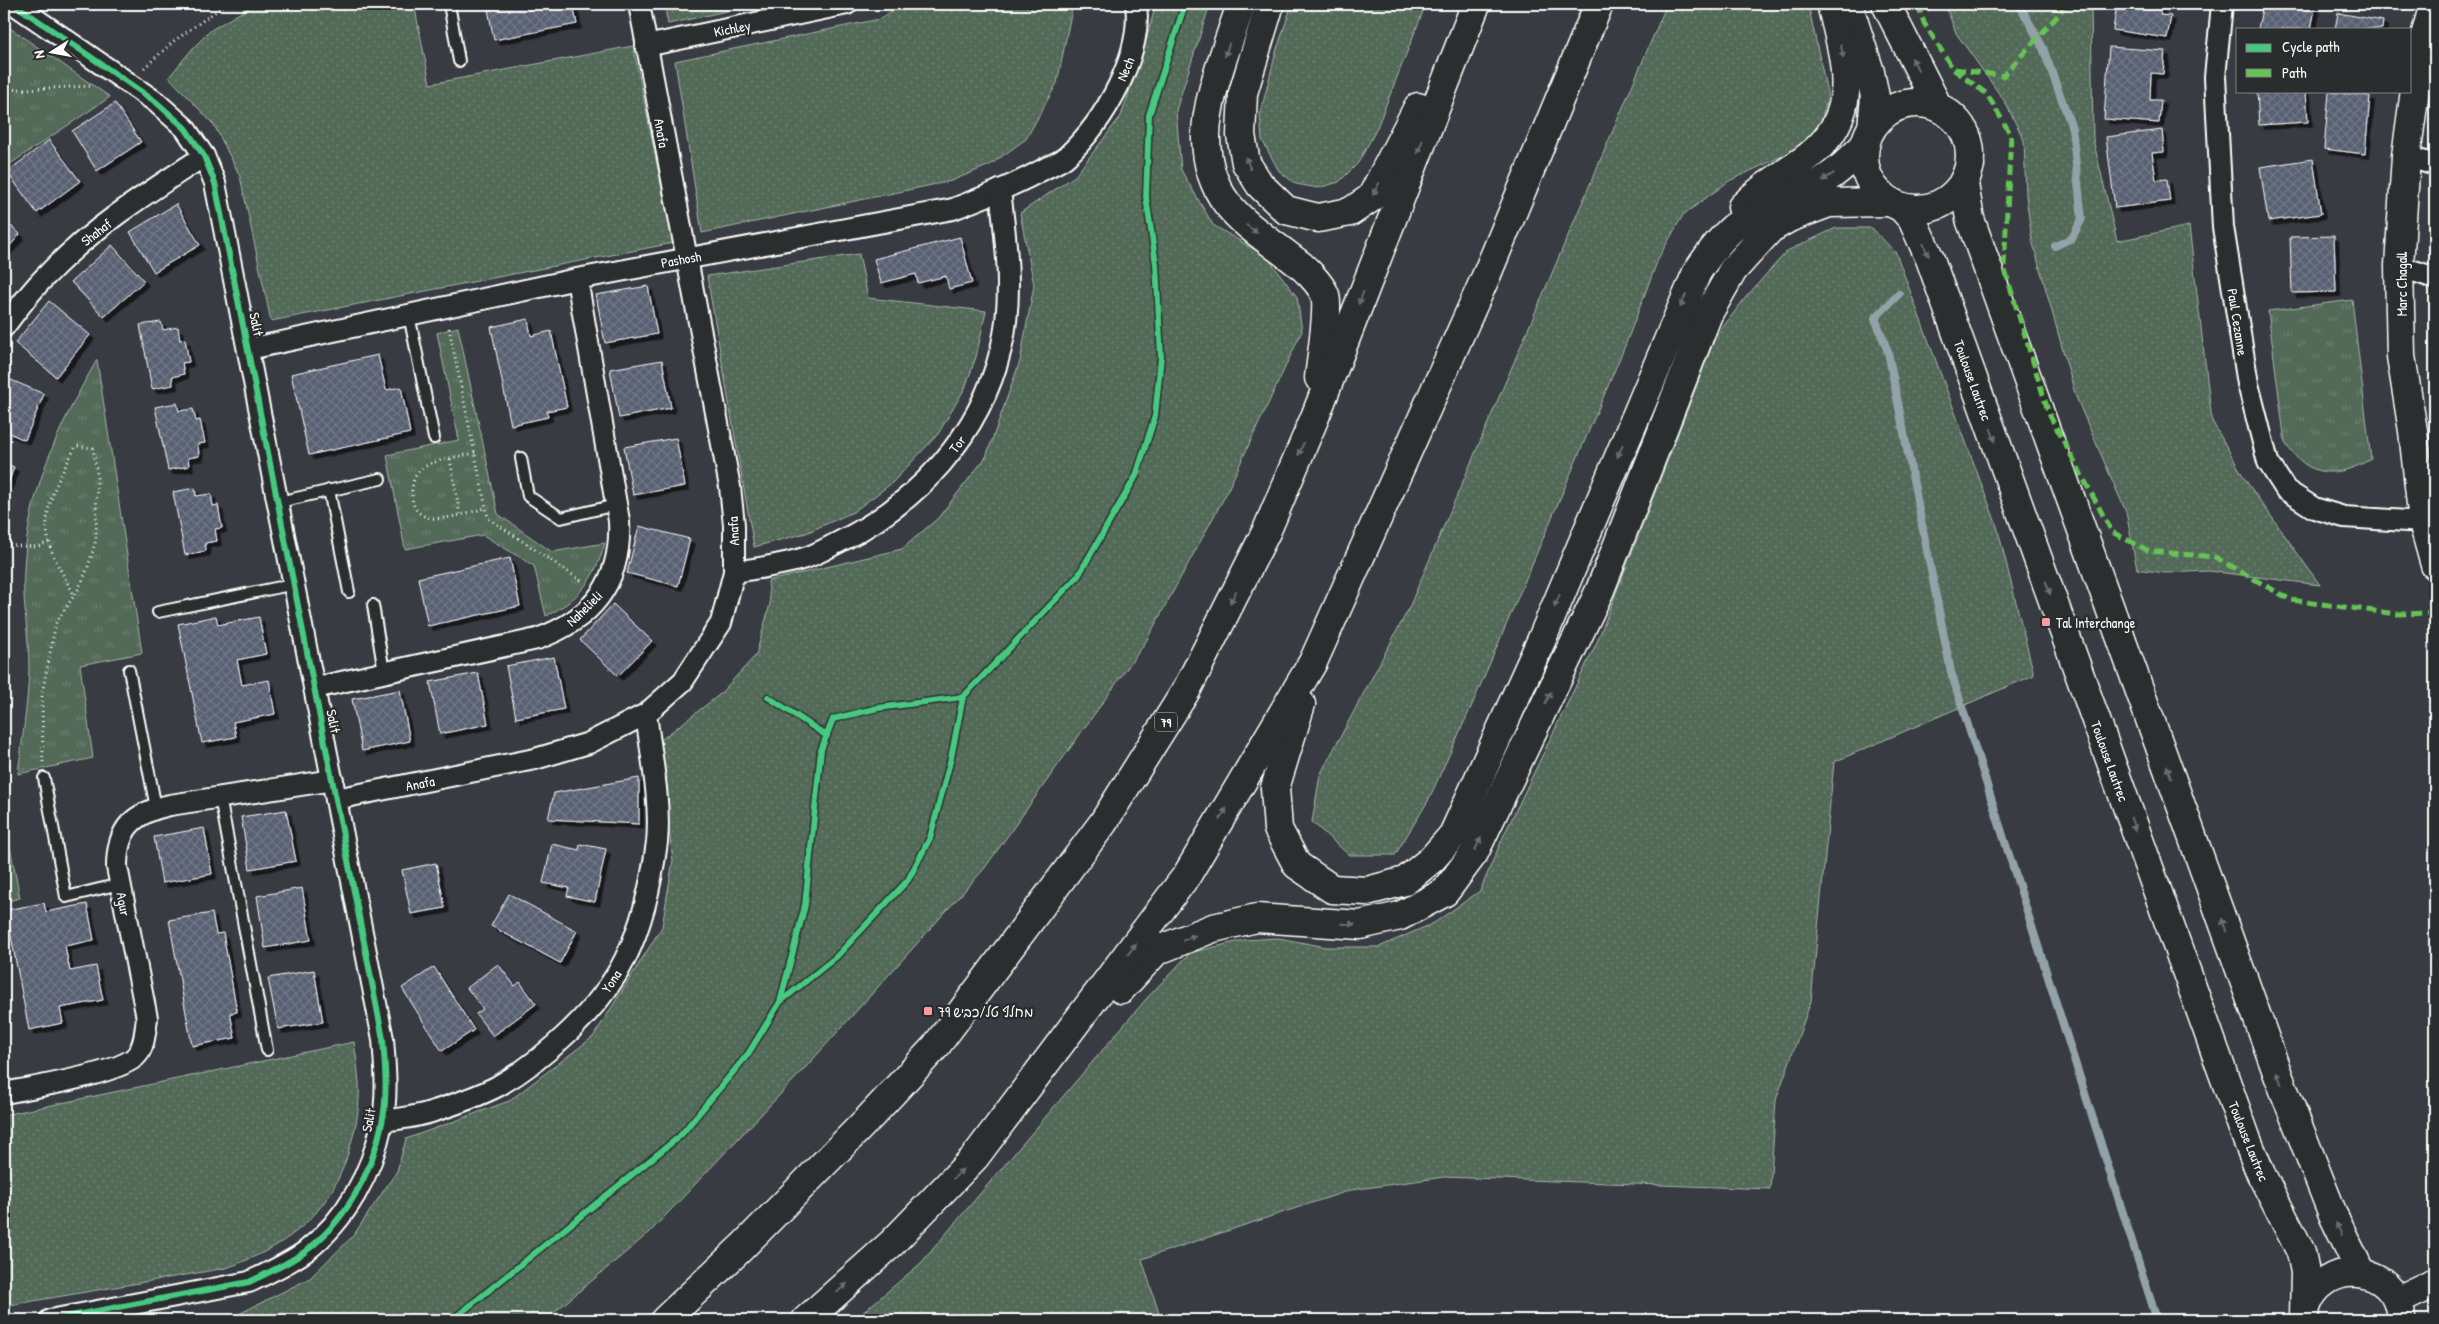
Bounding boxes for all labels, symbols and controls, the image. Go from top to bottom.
street label: Kichley [712,15,752,42]
north arrow [28,28,78,78]
legend [2236,28,2412,92]
text: Cycle path [2282,36,2340,57]
one-way arrow [1222,43,1230,58]
one-way arrow [1838,44,1846,59]
text: N [29,49,49,60]
street label: Nech [1111,54,1139,84]
one-way arrow [1911,56,1919,71]
text: Path [2282,62,2307,83]
street label: Anafa [650,117,674,150]
one-way arrow [1416,140,1424,155]
one-way arrow [1243,156,1251,170]
one-way arrow [1822,172,1835,182]
one-way arrow [1371,182,1380,195]
street label: Shahaf [77,214,115,250]
one-way arrow [1245,224,1258,235]
one-way arrow [1922,243,1930,257]
street label: Pashosh [659,246,703,272]
street label: Marc Chagall [2392,251,2412,316]
street label: Paul Cezanne [2223,287,2253,357]
one-way arrow [1357,291,1364,306]
one-way arrow [1679,294,1687,308]
street label: Salit [245,311,269,338]
street label: Toulouse Lautrec [1950,337,1997,423]
one-way arrow [1990,428,1997,443]
street label: Tor [944,431,970,457]
one-way arrow [1297,442,1305,457]
one-way arrow [1616,444,1624,458]
street label: Anafa [723,515,743,546]
one-way arrow [2045,581,2052,596]
street label: Nahelieli [562,586,606,630]
one-way arrow [1229,590,1237,604]
one-way arrow [1553,593,1561,608]
place label: Tal Interchange [2056,613,2136,633]
marker: Tal Interchange [2040,616,2052,628]
one-way arrow [1544,690,1553,705]
street label: Salit [322,708,346,735]
road number: 79 [1155,712,1177,732]
street label: Toulouse Lautrec [2087,718,2134,804]
one-way arrow [2165,765,2172,780]
street label: Anafa [404,771,437,795]
one-way arrow [1219,808,1228,821]
one-way arrow [2130,816,2137,831]
one-way arrow [1474,837,1482,851]
street label: Agur [111,890,136,918]
one-way arrow [2220,918,2227,933]
one-way arrow [1340,920,1356,928]
one-way arrow [1182,933,1196,941]
one-way arrow [1127,942,1137,956]
street label: Yona [597,965,626,996]
place label: מחלף טל/כביש 79 [938,1002,1033,1021]
marker: מחלף טל/כביש 79 [922,1005,934,1017]
one-way arrow [2275,1070,2283,1085]
street label: Toulouse Lautrec [2224,1098,2274,1184]
street label: Salit [357,1107,379,1133]
one-way arrow [952,1169,964,1181]
one-way arrow [2335,1222,2343,1236]
one-way arrow [835,1282,847,1294]

